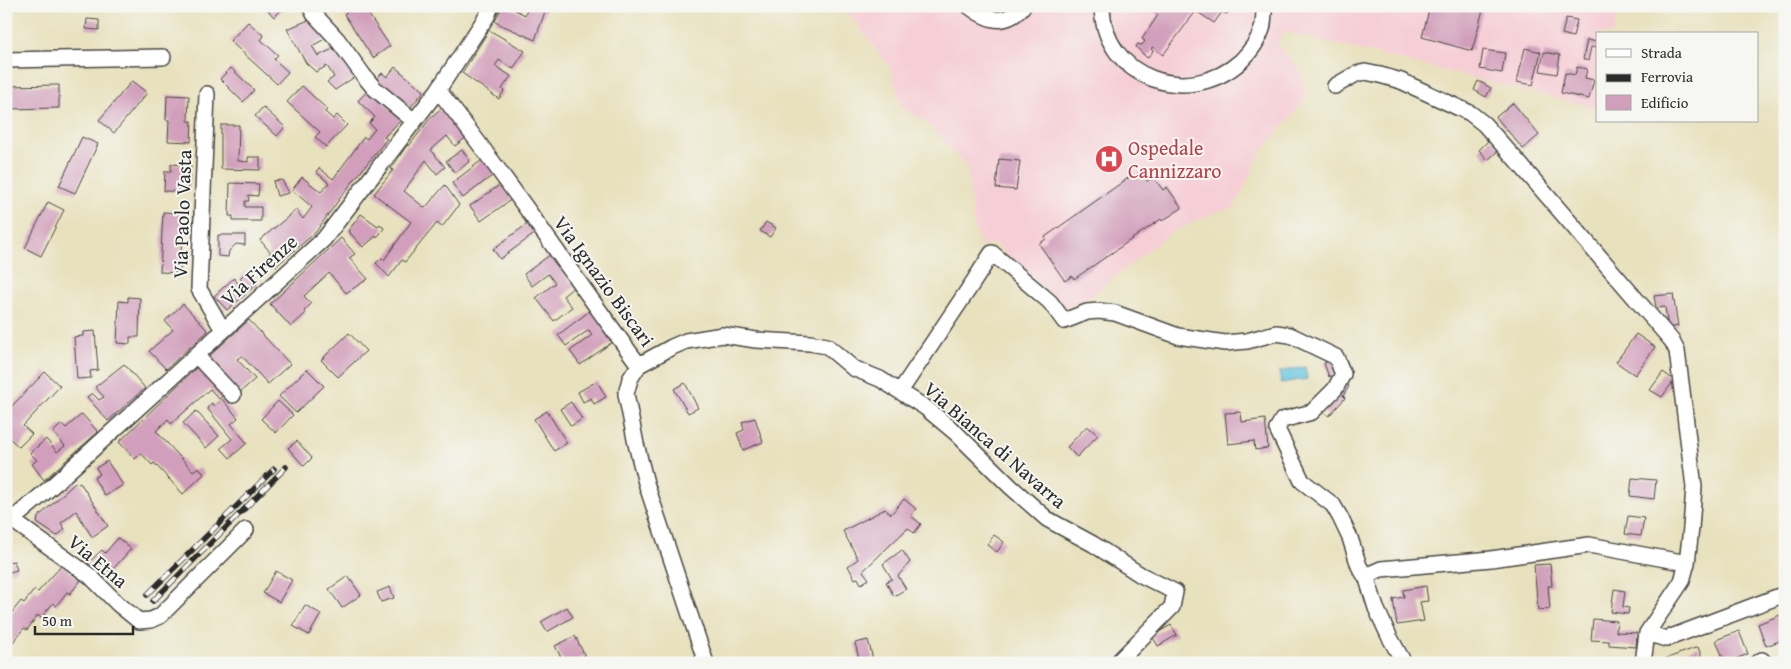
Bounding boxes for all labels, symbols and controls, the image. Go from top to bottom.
legend [1596,32,1758,122]
text: Strada [1641,42,1682,63]
text: Ferrovia [1641,66,1693,87]
text: Edificio [1641,92,1689,113]
place label: Ospedale Cannizzaro [1128,133,1222,185]
hospital icon: Ospedale Cannizzaro [1094,144,1124,174]
street label: Via Paolo Vasta [165,148,198,279]
street label: Via Ignazio Biscari [547,209,662,352]
street label: Via Firenze [214,227,304,312]
street label: Via Bianca di Navarra [918,374,1073,515]
street label: Via Etna [62,527,135,595]
scale bar [35,604,132,636]
text: 50 m [42,610,73,631]

